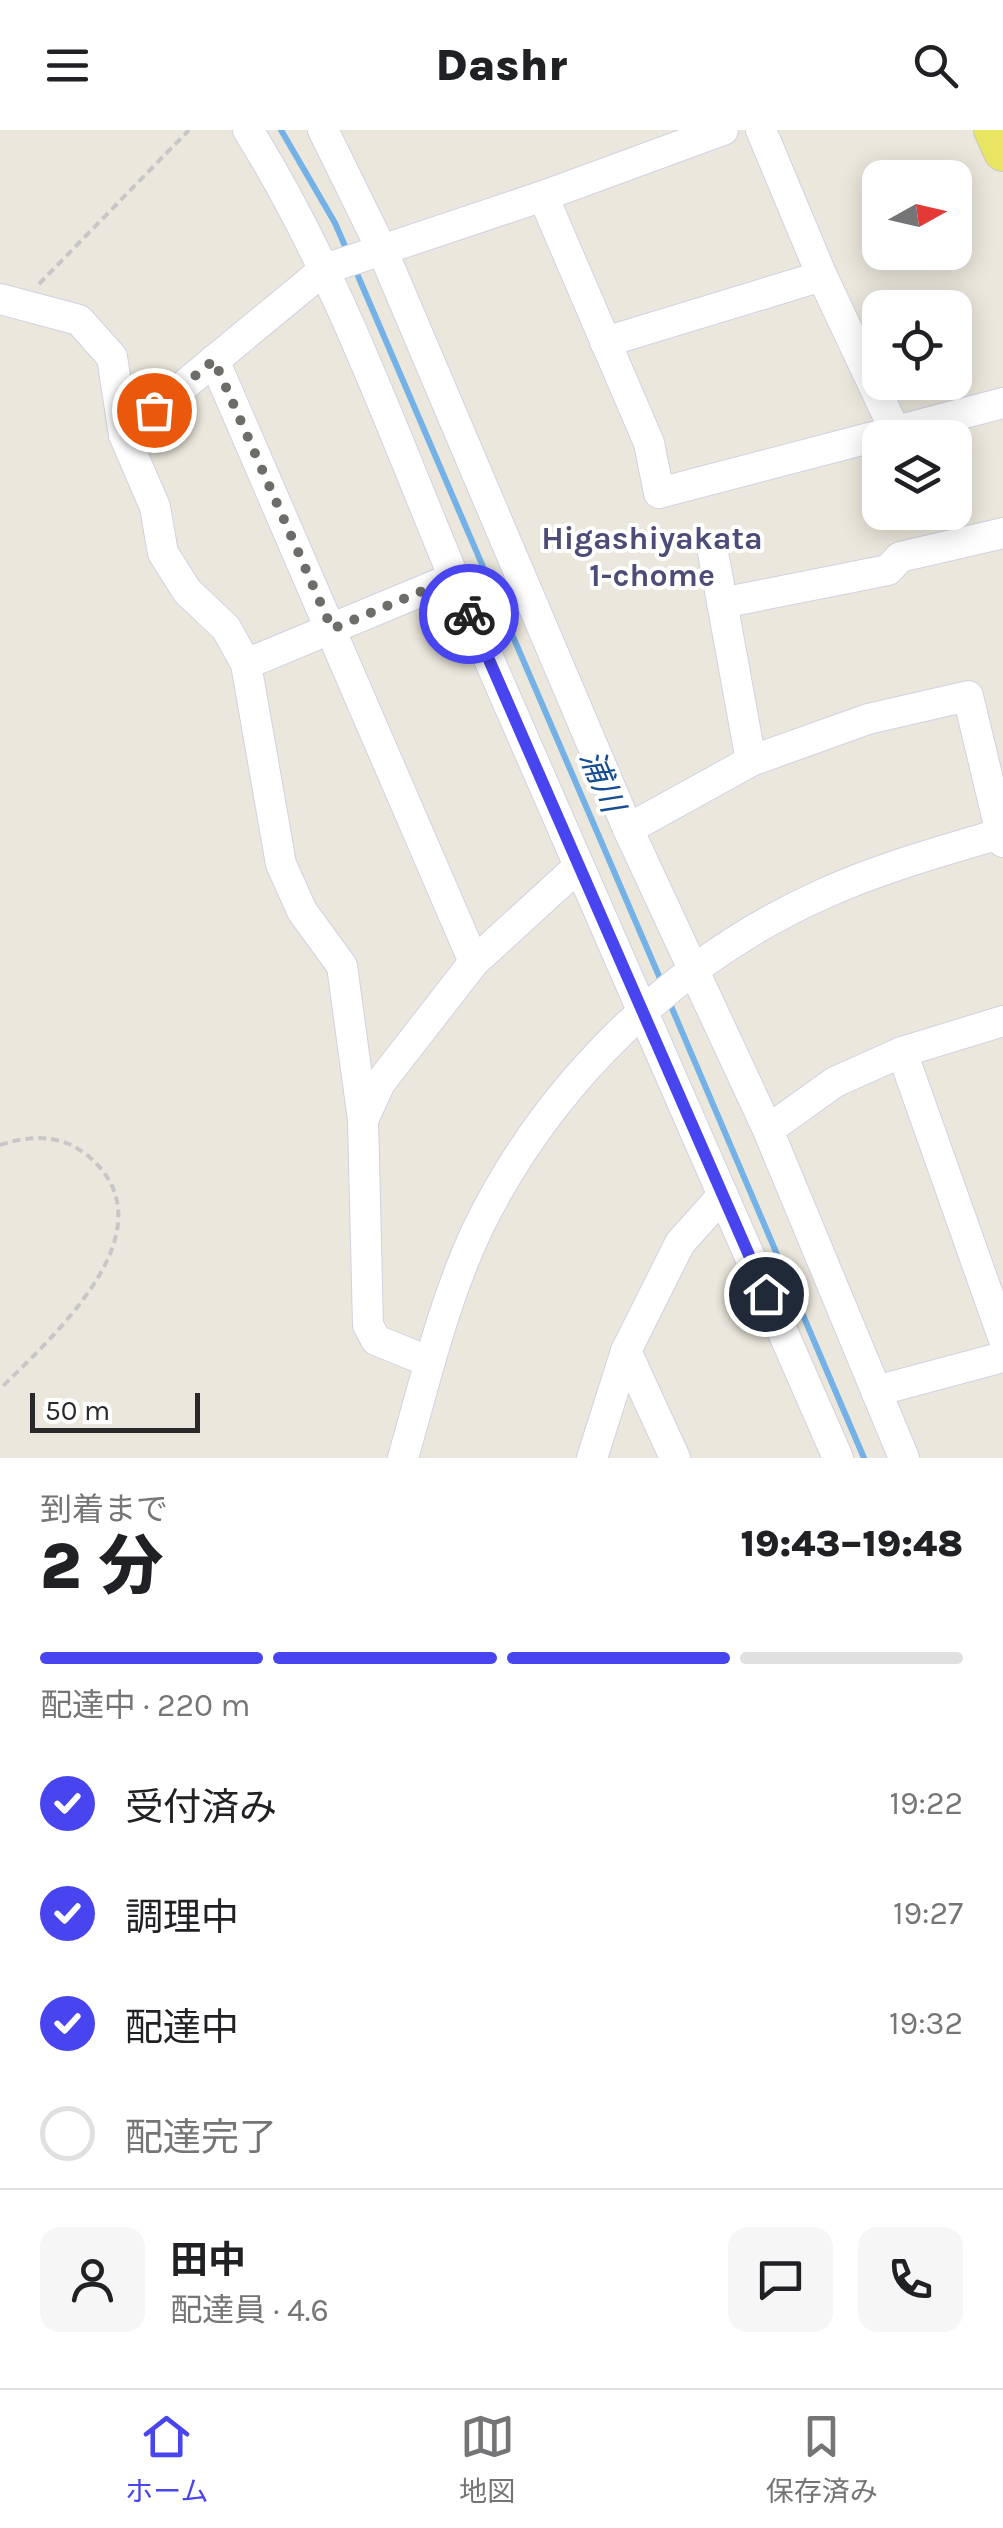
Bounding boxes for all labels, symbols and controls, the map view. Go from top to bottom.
icon: menu [40,38,95,93]
icon: search [908,38,963,93]
text: Dashr [435,39,568,91]
north arrow [862,160,972,270]
map controls [862,160,972,530]
button: locate [862,290,972,400]
pin [112,368,197,453]
icon: bag [127,383,182,438]
button: layers [862,420,972,530]
district label: Higashiyakata 1-chome [541,520,763,594]
courier [419,564,519,664]
icon: bike [442,587,497,642]
water label: 浦川 [572,744,633,820]
pin [724,1252,809,1337]
icon: home [739,1267,794,1322]
scale bar [30,1388,200,1432]
text: 50 m [45,1394,110,1427]
text: 到着まで [40,1491,168,1528]
text: 19:43–19:48 [741,1521,963,1566]
text: 2 分 [40,1528,164,1604]
text: 配達中 · 220 m [40,1687,251,1724]
icon: check [40,1776,95,1831]
text: 受付済み [125,1785,277,1830]
text: 19:22 [889,1785,963,1822]
icon: check [40,1886,95,1941]
text: 調理中 [125,1895,239,1940]
text: 19:27 [893,1895,963,1932]
icon: check [40,1996,95,2051]
text: 配達中 [125,2005,239,2050]
text: 19:32 [889,2005,963,2042]
text: 配達完了 [125,2115,277,2160]
button: person [40,2227,145,2332]
button: chat [728,2227,833,2332]
button: phone [858,2227,963,2332]
text: 田中 [170,2238,246,2283]
text: 配達員 · 4.6 [170,2292,329,2329]
tab: ホーム [125,2409,208,2509]
tab: 地図 [459,2409,515,2509]
tab: 保存済み [766,2409,878,2509]

